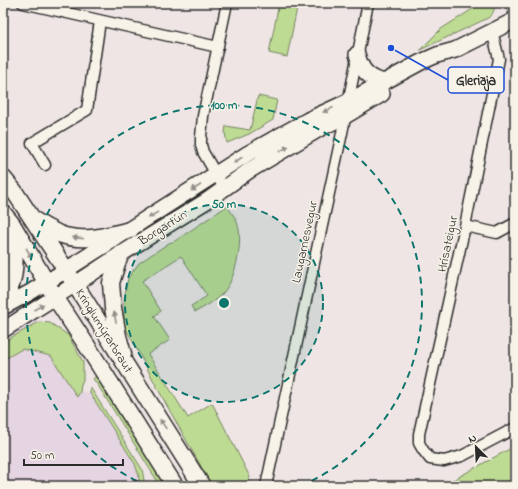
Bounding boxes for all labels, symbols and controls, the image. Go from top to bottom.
callout: Gleriðja [448,67,504,93]
text: Gleriðja [456,71,496,92]
text: 100 m [211,97,238,115]
one-way arrow [321,108,333,114]
one-way arrow [278,146,290,153]
one-way arrow [232,157,244,164]
one-way arrow [191,184,201,192]
text: 50 m [212,196,237,214]
street label: Laugarnesvegur [287,198,324,285]
street label: Borgartún [134,205,192,252]
one-way arrow [147,212,159,219]
street label: Hrísateigur [433,213,464,274]
one-way arrow [72,235,84,241]
one-way arrow [26,247,32,259]
street label: Kringlumýrarbraut [70,285,138,378]
centre of rings [217,296,231,310]
one-way arrow [33,303,45,310]
one-way arrow [112,311,118,324]
one-way arrow [159,419,167,429]
north arrow [456,427,496,467]
text: N [466,430,479,448]
scale bar [24,441,123,467]
text: 50 m [30,447,54,465]

